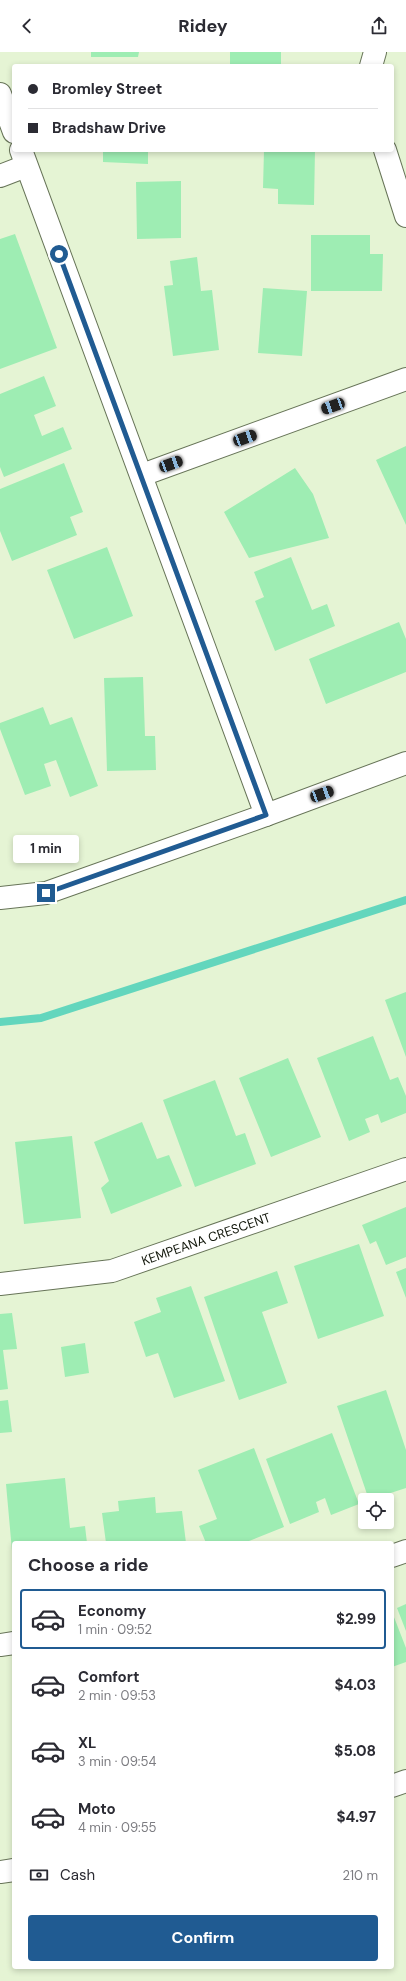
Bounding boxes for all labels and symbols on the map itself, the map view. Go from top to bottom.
route start [50,245,68,263]
car [320,396,346,416]
car [232,428,258,448]
car [158,454,184,474]
car [309,784,335,804]
callout: 1 min [13,835,79,863]
route end [37,884,55,902]
street label: KEMPEANA CRESCENT [139,1209,273,1269]

